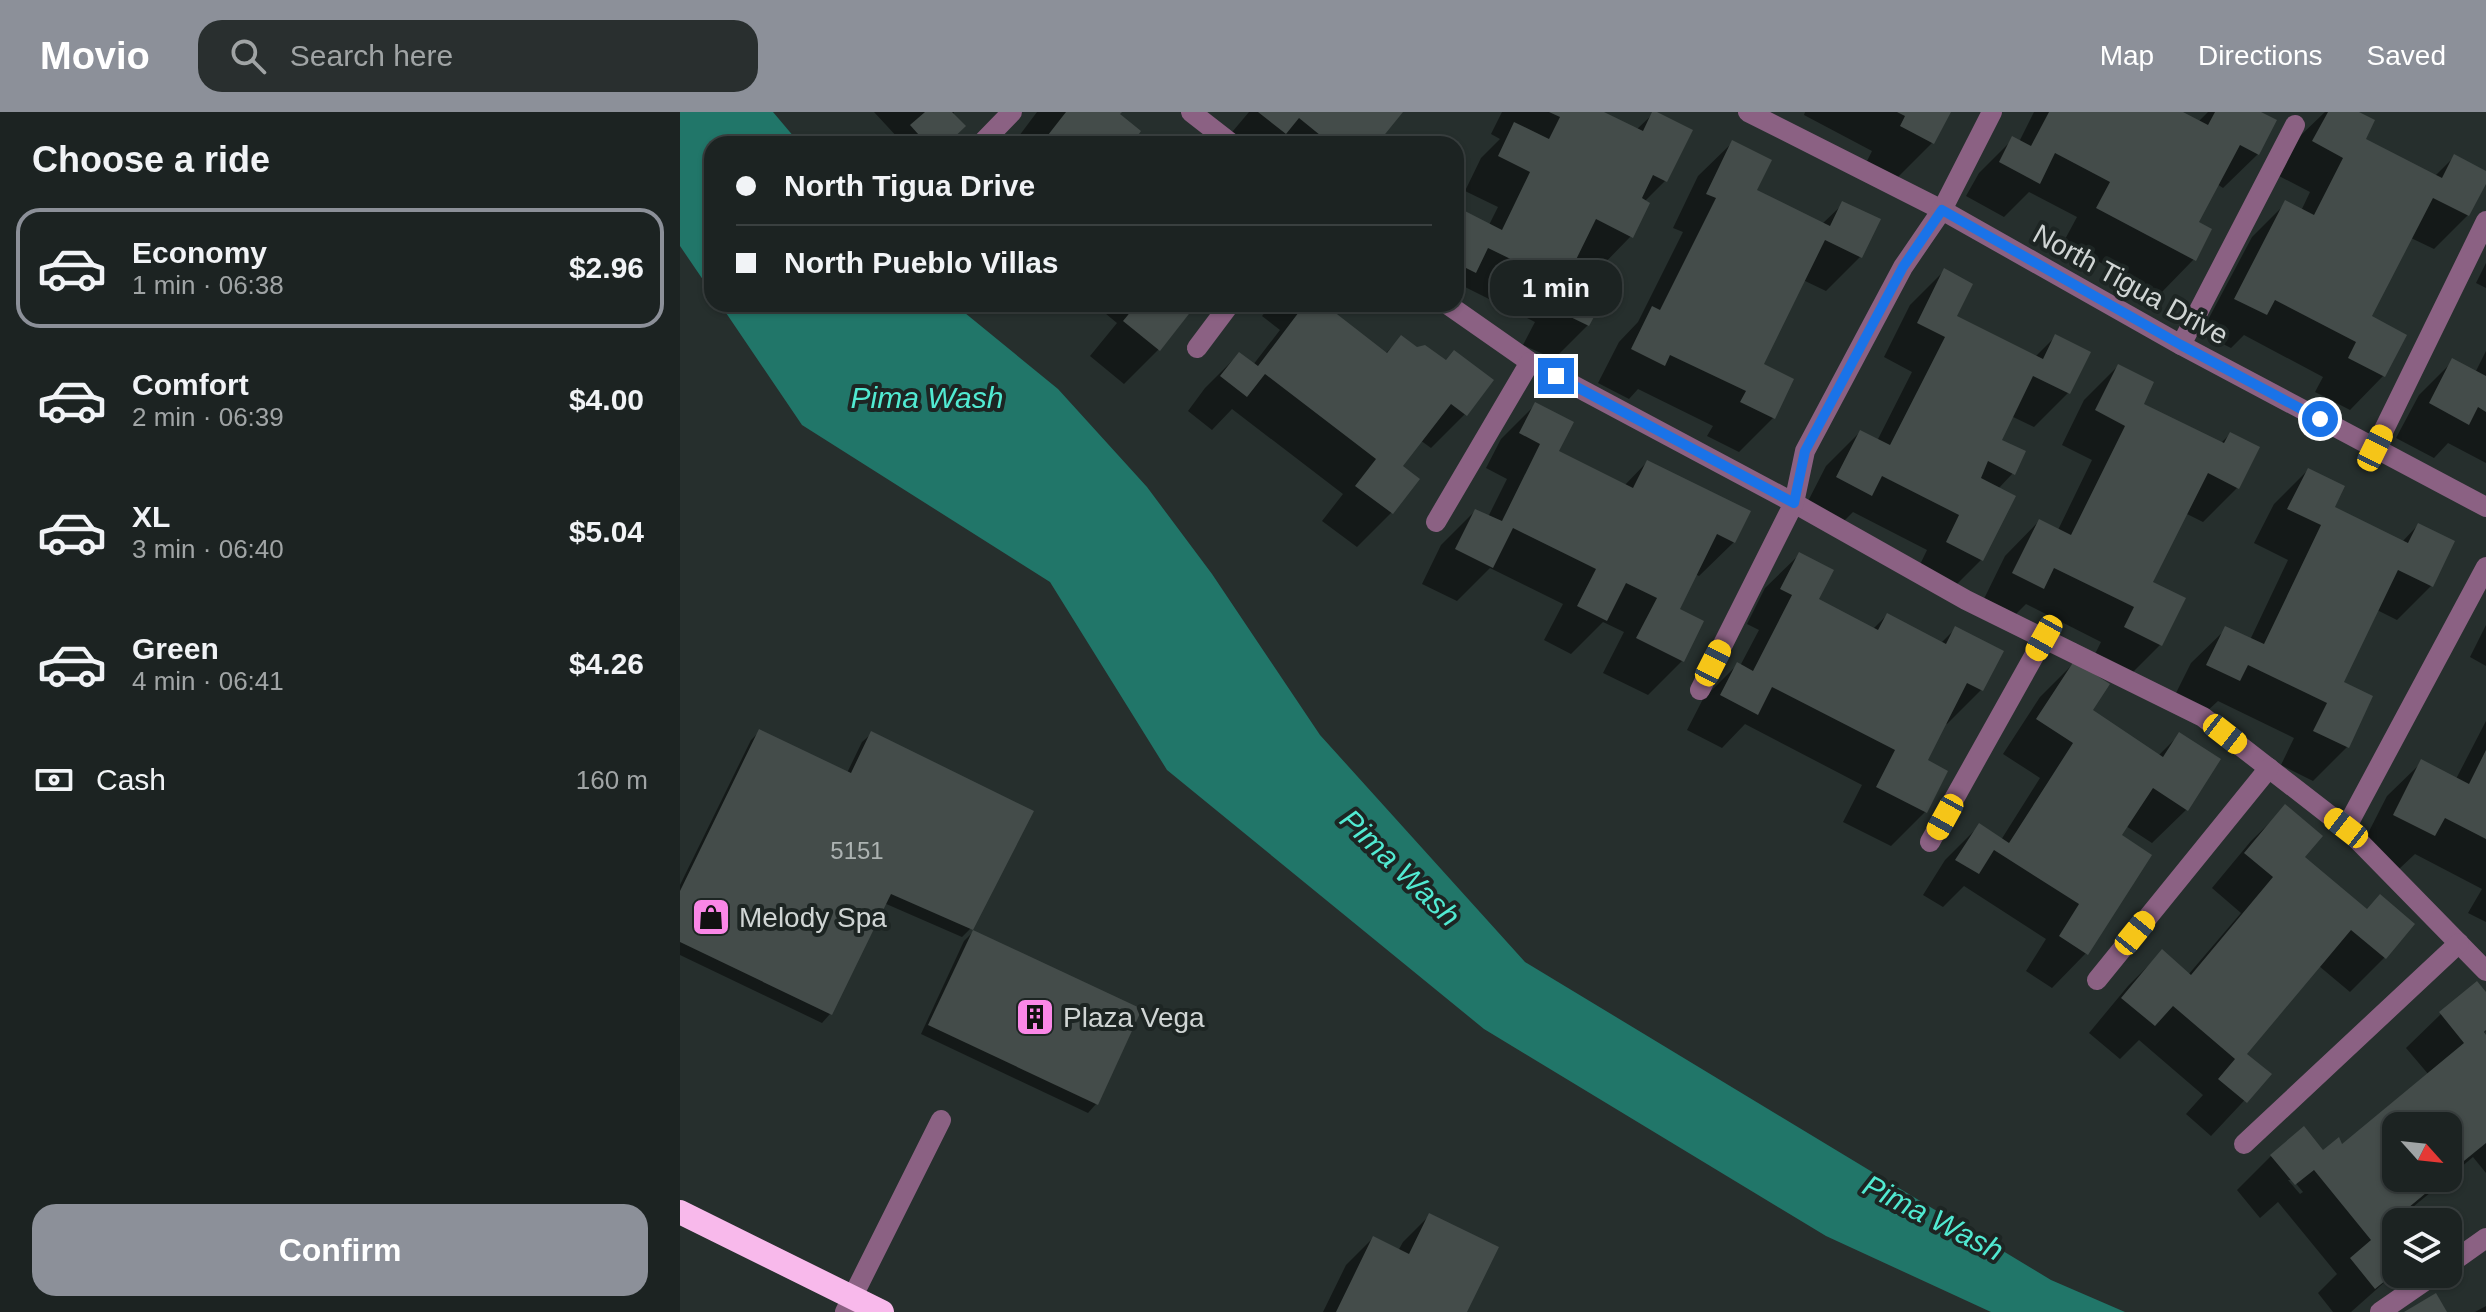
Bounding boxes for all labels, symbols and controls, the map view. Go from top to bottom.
search box [198,20,758,92]
icon: search [226,34,270,78]
text: Movio [40,35,150,77]
text: Search here [290,39,453,72]
text: Map [2100,40,2154,71]
text: Directions [2198,40,2323,71]
text: Saved [2367,40,2446,71]
text: Choose a ride [32,139,270,180]
text: North Tigua Drive [784,169,1035,202]
street label: North Tigua Drive [2028,218,2234,351]
icon: car [36,232,108,304]
text: Economy [132,236,267,269]
text: North Pueblo Villas [784,246,1059,279]
text: $2.96 [569,251,644,284]
callout: 1 min [1490,260,1622,316]
text: 1 min · 06:38 [132,270,284,300]
text: 1 min [1522,273,1590,303]
route end [1538,358,1574,394]
icon: car [36,364,108,436]
text: Comfort [132,368,249,401]
water label: Pima Wash [851,381,1003,414]
text: $4.00 [569,383,644,416]
route start [2302,401,2338,437]
text: 2 min · 06:39 [132,402,284,432]
car [2354,421,2396,475]
icon: car [36,496,108,568]
text: XL [132,500,170,533]
text: $5.04 [569,515,644,548]
text: 3 min · 06:40 [132,534,284,564]
car [2022,611,2066,665]
icon: car [36,628,108,700]
text: Green [132,632,219,665]
car [1691,636,1735,690]
text: $4.26 [569,647,644,680]
text: 4 min · 06:41 [132,666,284,696]
car [2199,710,2251,758]
icon: cash [32,758,76,802]
text: Cash [96,763,166,796]
text: 160 m [576,765,648,795]
car [1923,790,1967,844]
water label: Pima Wash [1334,803,1467,933]
car [2320,804,2372,852]
house number: 5151 [830,837,884,864]
shop icon: Melody Spa [690,896,732,938]
place label: Melody Spa [739,902,887,933]
car [2111,907,2159,959]
building icon: Plaza Vega [1014,996,1056,1038]
place label: Plaza Vega [1063,1002,1205,1033]
north arrow [2382,1112,2462,1192]
map controls [2382,1112,2462,1288]
water label: Pima Wash [1858,1168,2009,1267]
button: Confirm [32,1204,648,1296]
button: layers [2382,1208,2462,1288]

